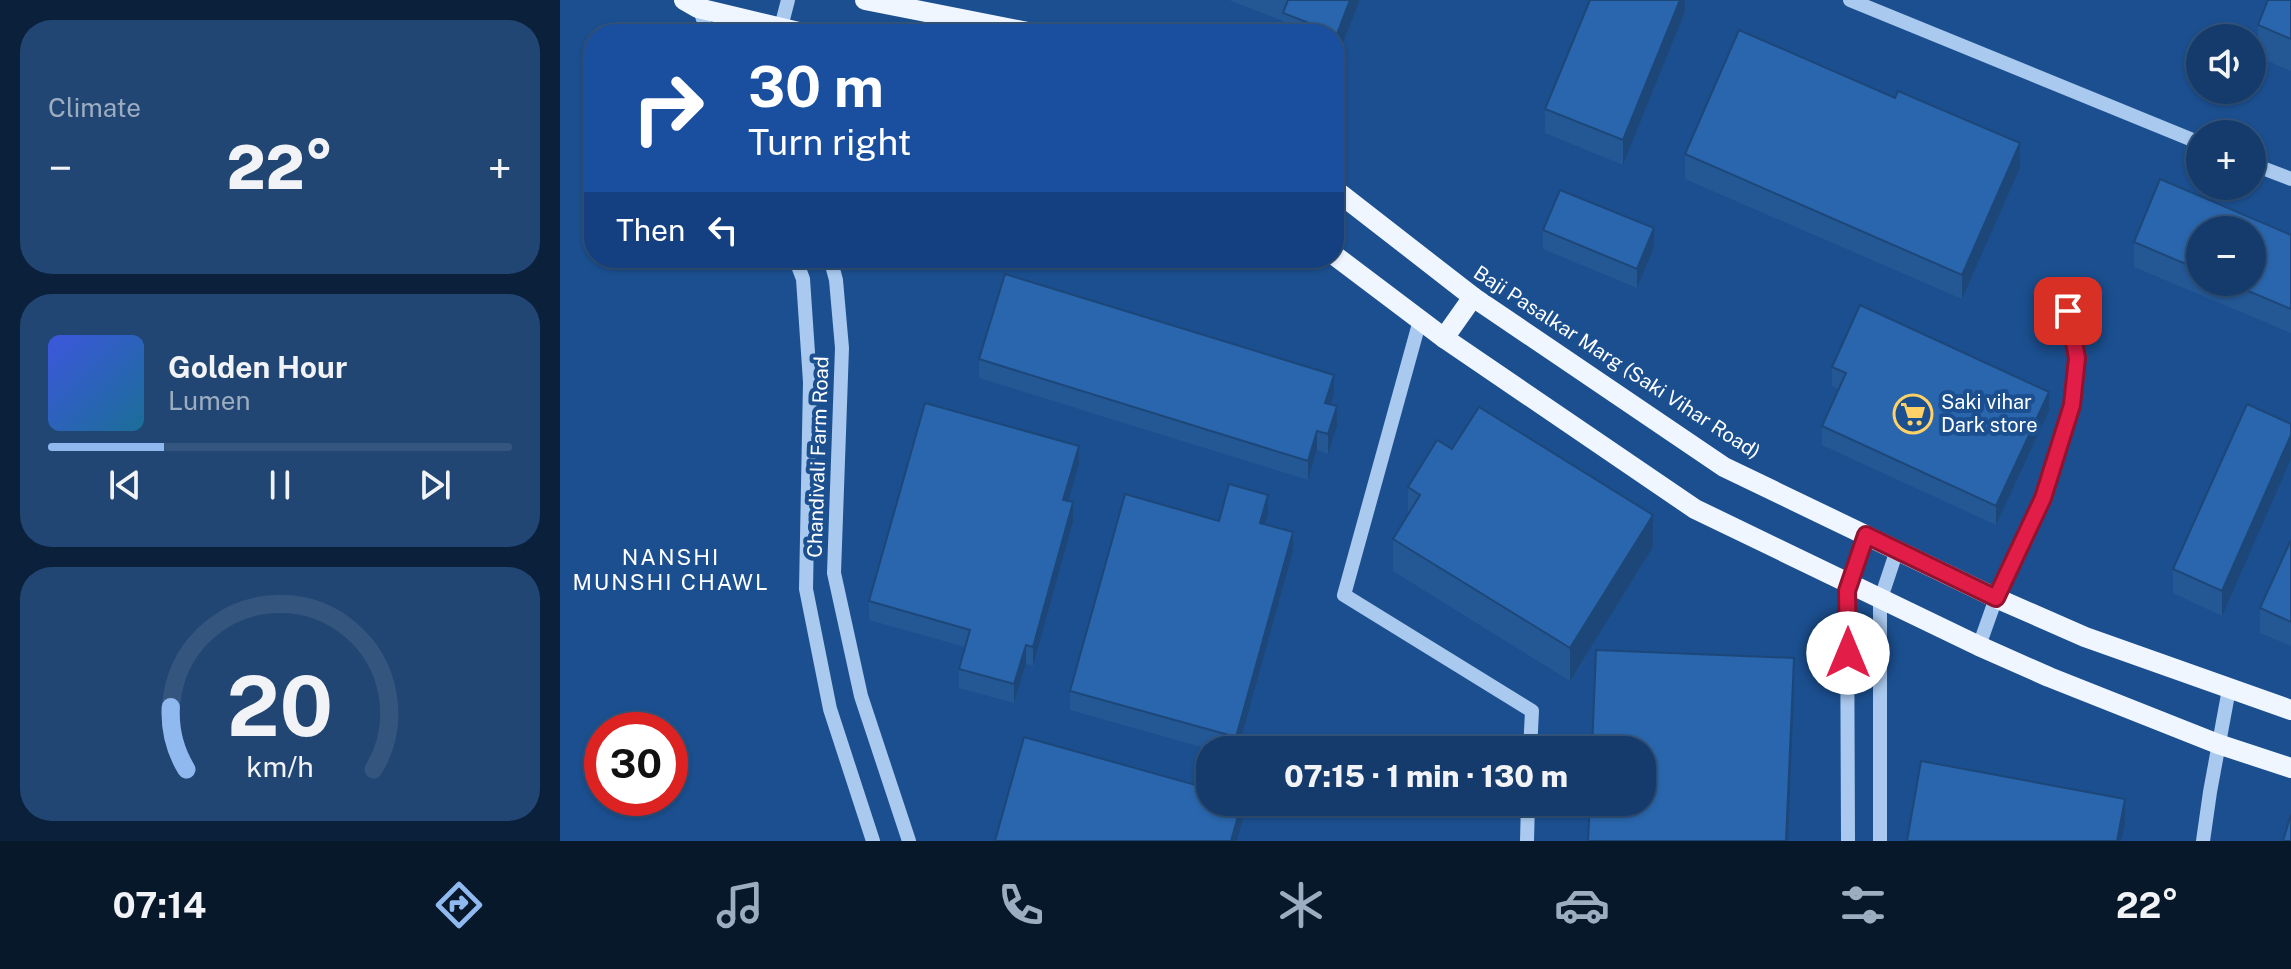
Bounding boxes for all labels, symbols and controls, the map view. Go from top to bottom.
map controls [2186,24,2266,296]
button: sound [2186,24,2266,104]
text: 30 m [748,54,884,120]
icon: right [616,56,720,160]
text: Climate [48,92,141,123]
button: + [2186,120,2266,200]
text: Turn right [748,121,911,163]
text: 22° [226,132,334,203]
text: − [48,142,72,194]
text: + [488,142,512,194]
icon: left [701,208,745,252]
text: Then [616,212,685,248]
button: − [2186,216,2266,296]
street label: Baji Pasalkar Marg (Saki Vihar Road) [1469,260,1765,464]
pin [2034,277,2102,345]
icon: arrive [2046,289,2090,333]
text: Golden Hour [168,349,347,385]
street label: Chandivali Farm Road [802,356,834,558]
text: Lumen [168,385,251,416]
place label: Saki vihar Dark store [1941,390,2038,437]
supermarket icon: Saki vihar Dark store [1892,393,1934,435]
icon: previous [103,463,147,507]
icon: pause [258,463,302,507]
icon: next [413,463,457,507]
district label: NANSHI MUNSHI CHAWL [572,544,770,595]
position arrow [1806,611,1890,695]
text: 20 [227,657,333,755]
speed limit sign: 30 [584,712,688,816]
text: km/h [246,750,314,783]
text: 07:15 · 1 min · 130 m [1284,758,1568,794]
icon: directions [431,877,487,933]
icon: music [712,877,768,933]
icon: phone [993,877,1049,933]
icon: climate [1273,877,1329,933]
icon: car [1554,877,1610,933]
icon: filters [1835,877,1891,933]
text: 07:14 [112,884,206,926]
text: 22° [2116,884,2179,926]

